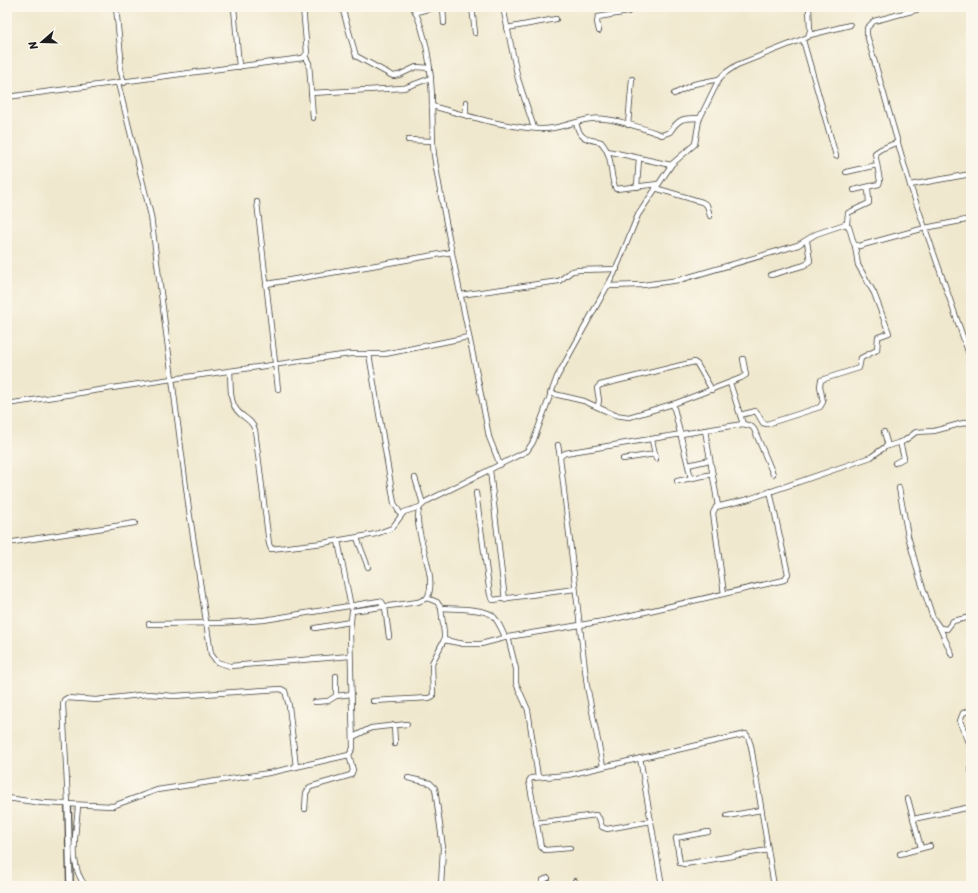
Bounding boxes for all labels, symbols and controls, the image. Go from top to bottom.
north arrow [22,22,62,62]
text: N [23,38,44,53]

